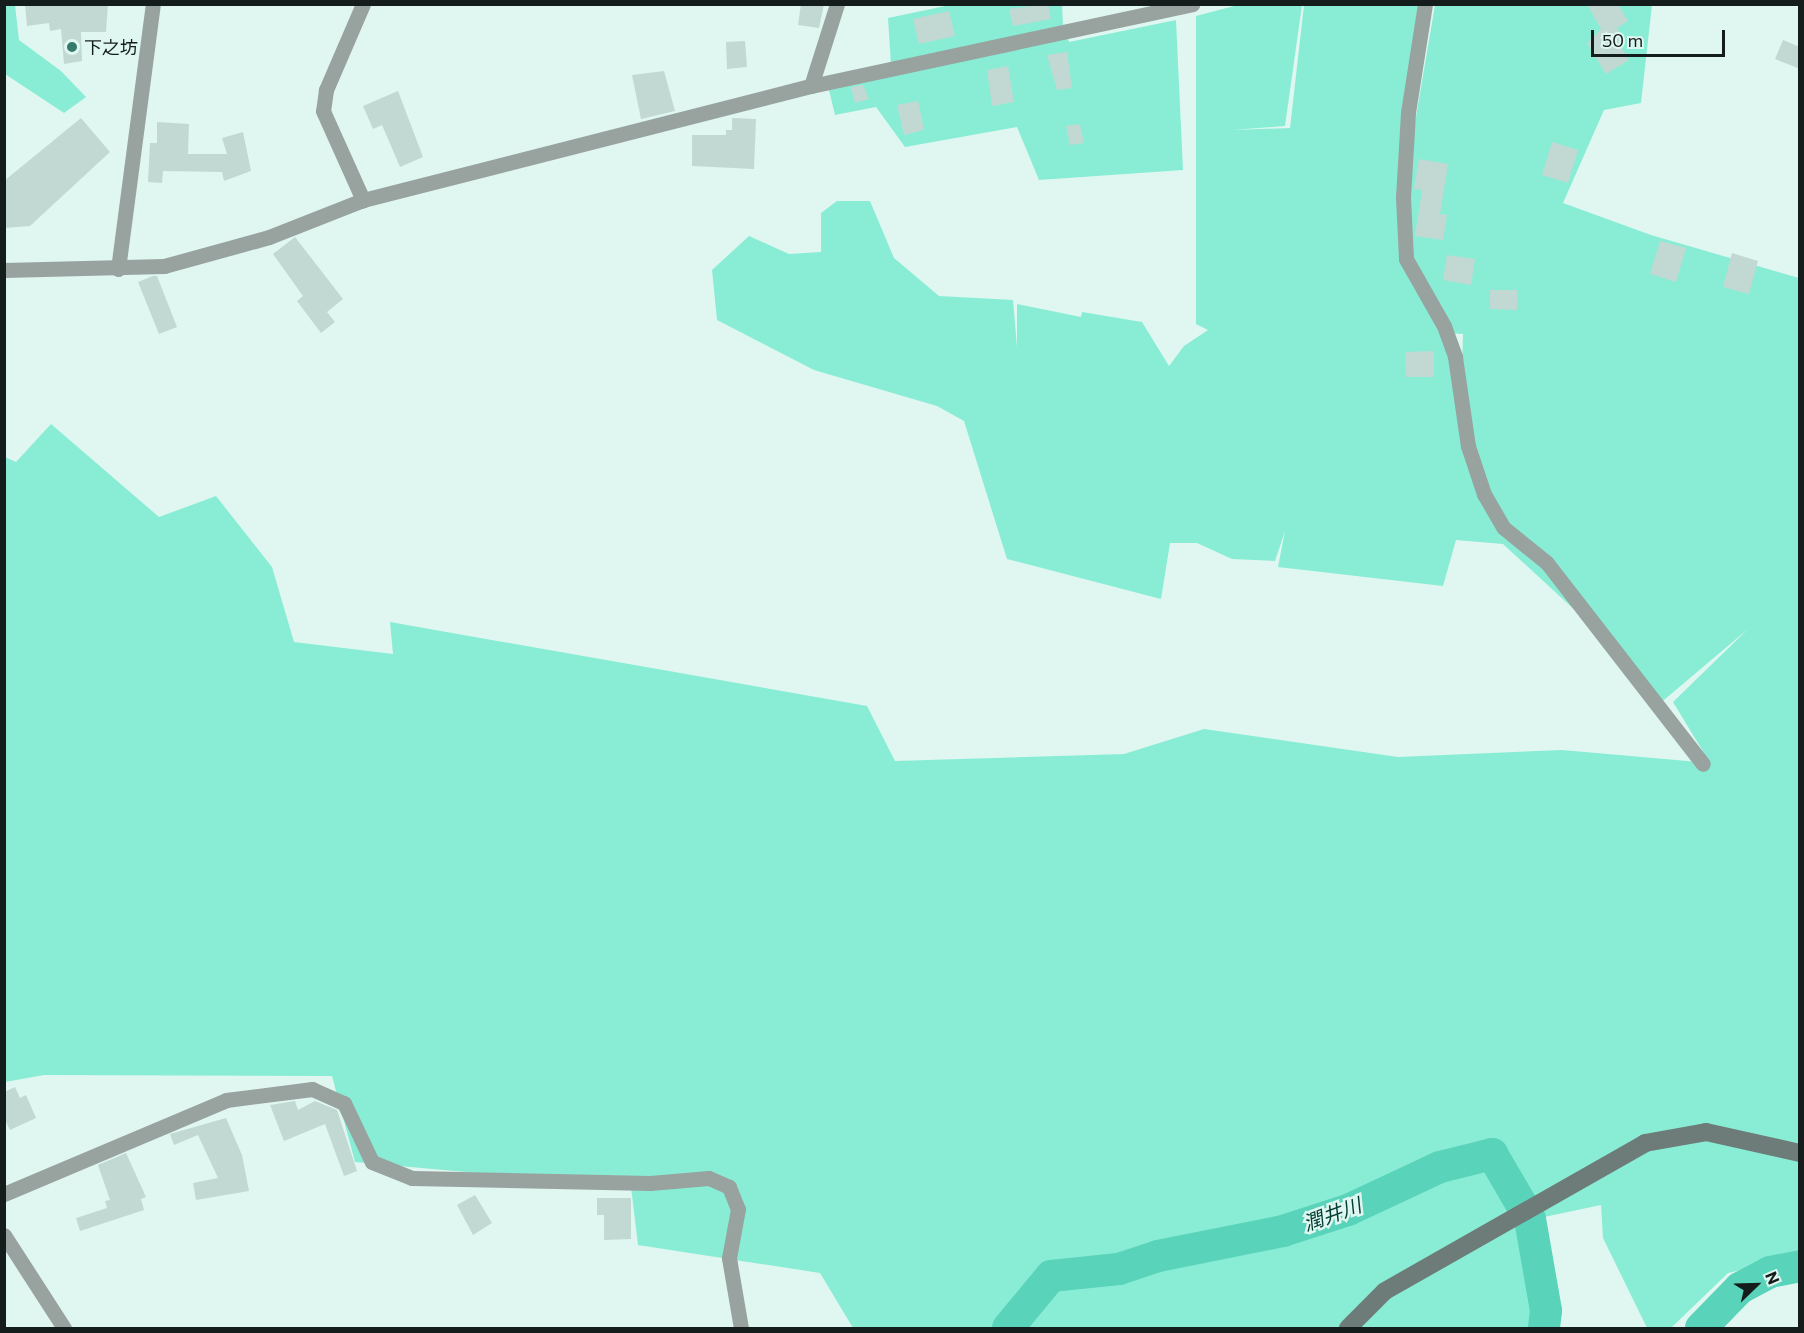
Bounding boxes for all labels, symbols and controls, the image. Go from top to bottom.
scale bar [1594,18,1728,56]
text: 50 m [1602,29,1643,51]
place label: 下之坊 [84,36,138,58]
marker: 下之坊 [65,40,79,54]
water label: 潤井川 [1300,1192,1364,1236]
north arrow [1726,1255,1786,1315]
text: N [1762,1269,1784,1287]

